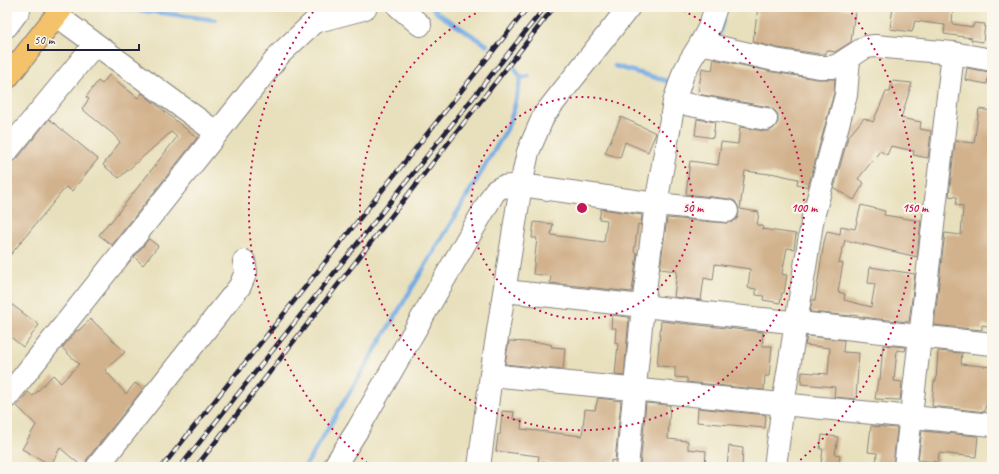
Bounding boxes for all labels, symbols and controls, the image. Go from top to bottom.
scale bar [28,26,139,52]
text: 50 m [34,32,56,48]
text: 50 m [683,200,704,216]
text: 100 m [791,200,818,216]
text: 150 m [902,200,929,216]
centre of rings [575,201,589,215]

